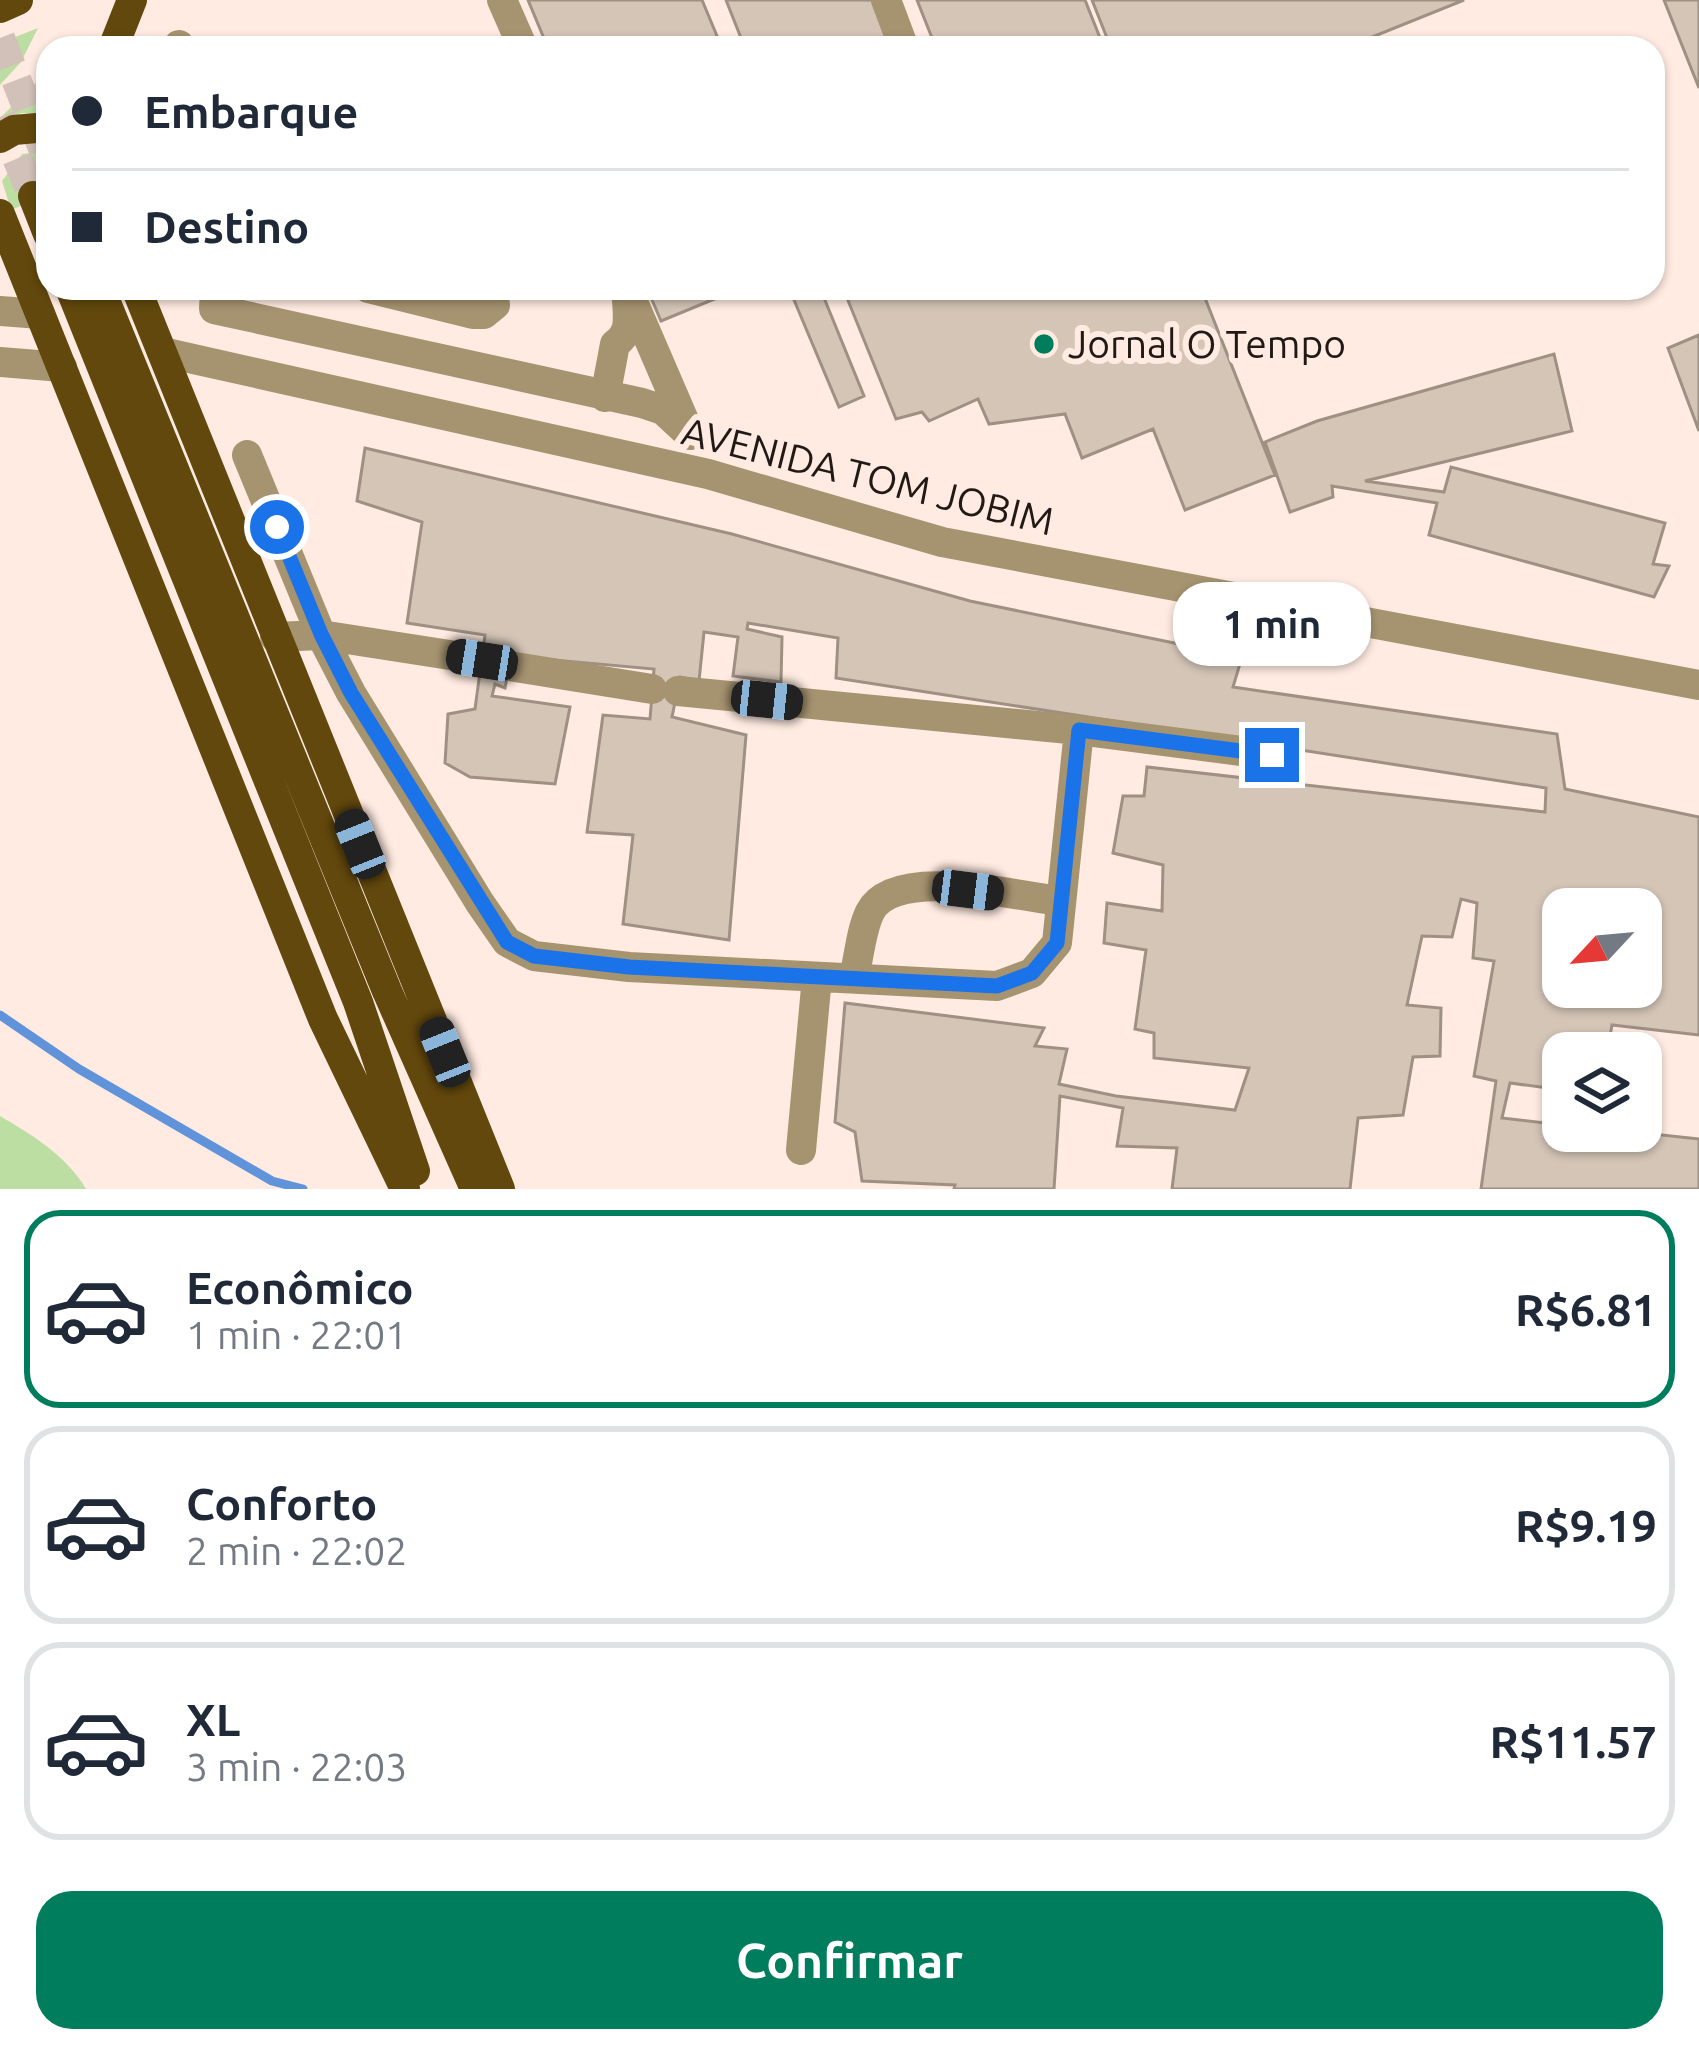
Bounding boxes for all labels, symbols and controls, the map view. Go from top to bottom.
text: Embarque [144,86,358,137]
text: Destino [144,201,309,252]
place label: Jornal O Tempo [1068,322,1346,365]
marker: Jornal O Tempo [1031,331,1057,357]
street label: AVENIDA TOM JOBIM [678,409,1058,543]
route start [250,500,304,554]
callout: 1 min [1173,581,1371,665]
text: 1 min [1223,602,1321,645]
car [444,637,520,683]
car [729,678,805,722]
route end [1245,728,1299,782]
car [330,804,390,884]
car [930,868,1006,912]
north arrow [1542,888,1662,1008]
map controls [1542,888,1662,1152]
car [415,1012,475,1092]
button: layers [1542,1032,1662,1152]
icon: car [42,1255,150,1363]
text: Econômico [186,1262,414,1313]
text: R$6.81 [1515,1284,1657,1335]
text: 1 min · 22:01 [186,1313,407,1356]
icon: car [42,1471,150,1579]
text: Conforto [186,1478,377,1529]
text: R$9.19 [1515,1500,1657,1551]
text: 2 min · 22:02 [186,1529,407,1572]
icon: car [42,1687,150,1795]
text: XL [186,1694,240,1745]
text: R$11.57 [1490,1716,1657,1767]
text: 3 min · 22:03 [186,1745,407,1788]
button: Confirmar [36,1891,1663,2029]

